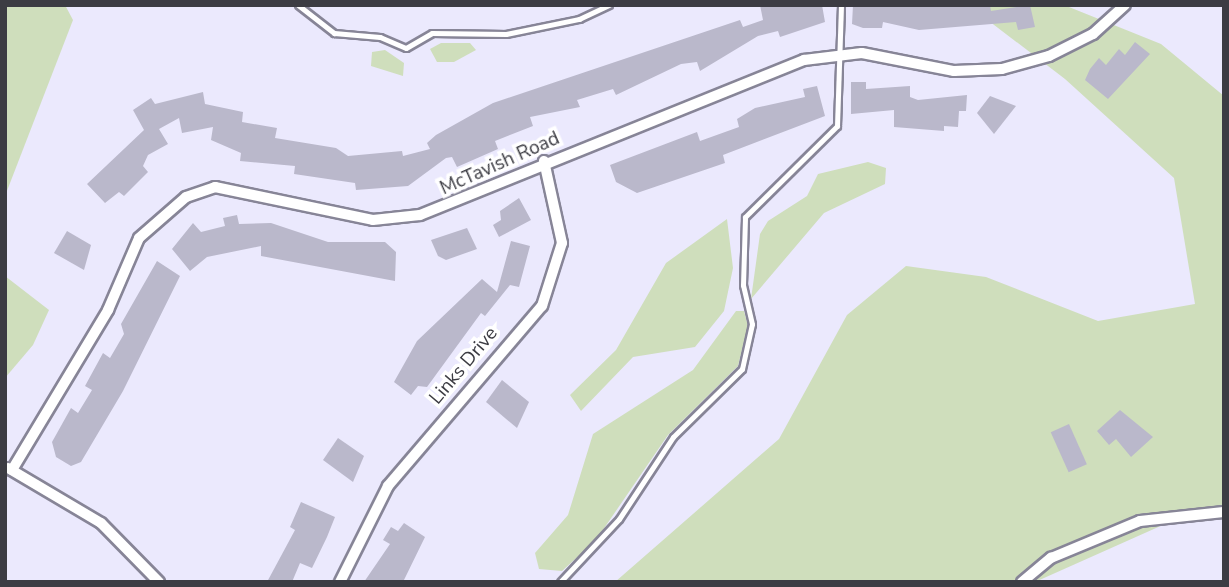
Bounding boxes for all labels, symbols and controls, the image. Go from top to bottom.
street label: McTavish Road [437,128,563,200]
street label: Links Drive [425,323,503,409]

